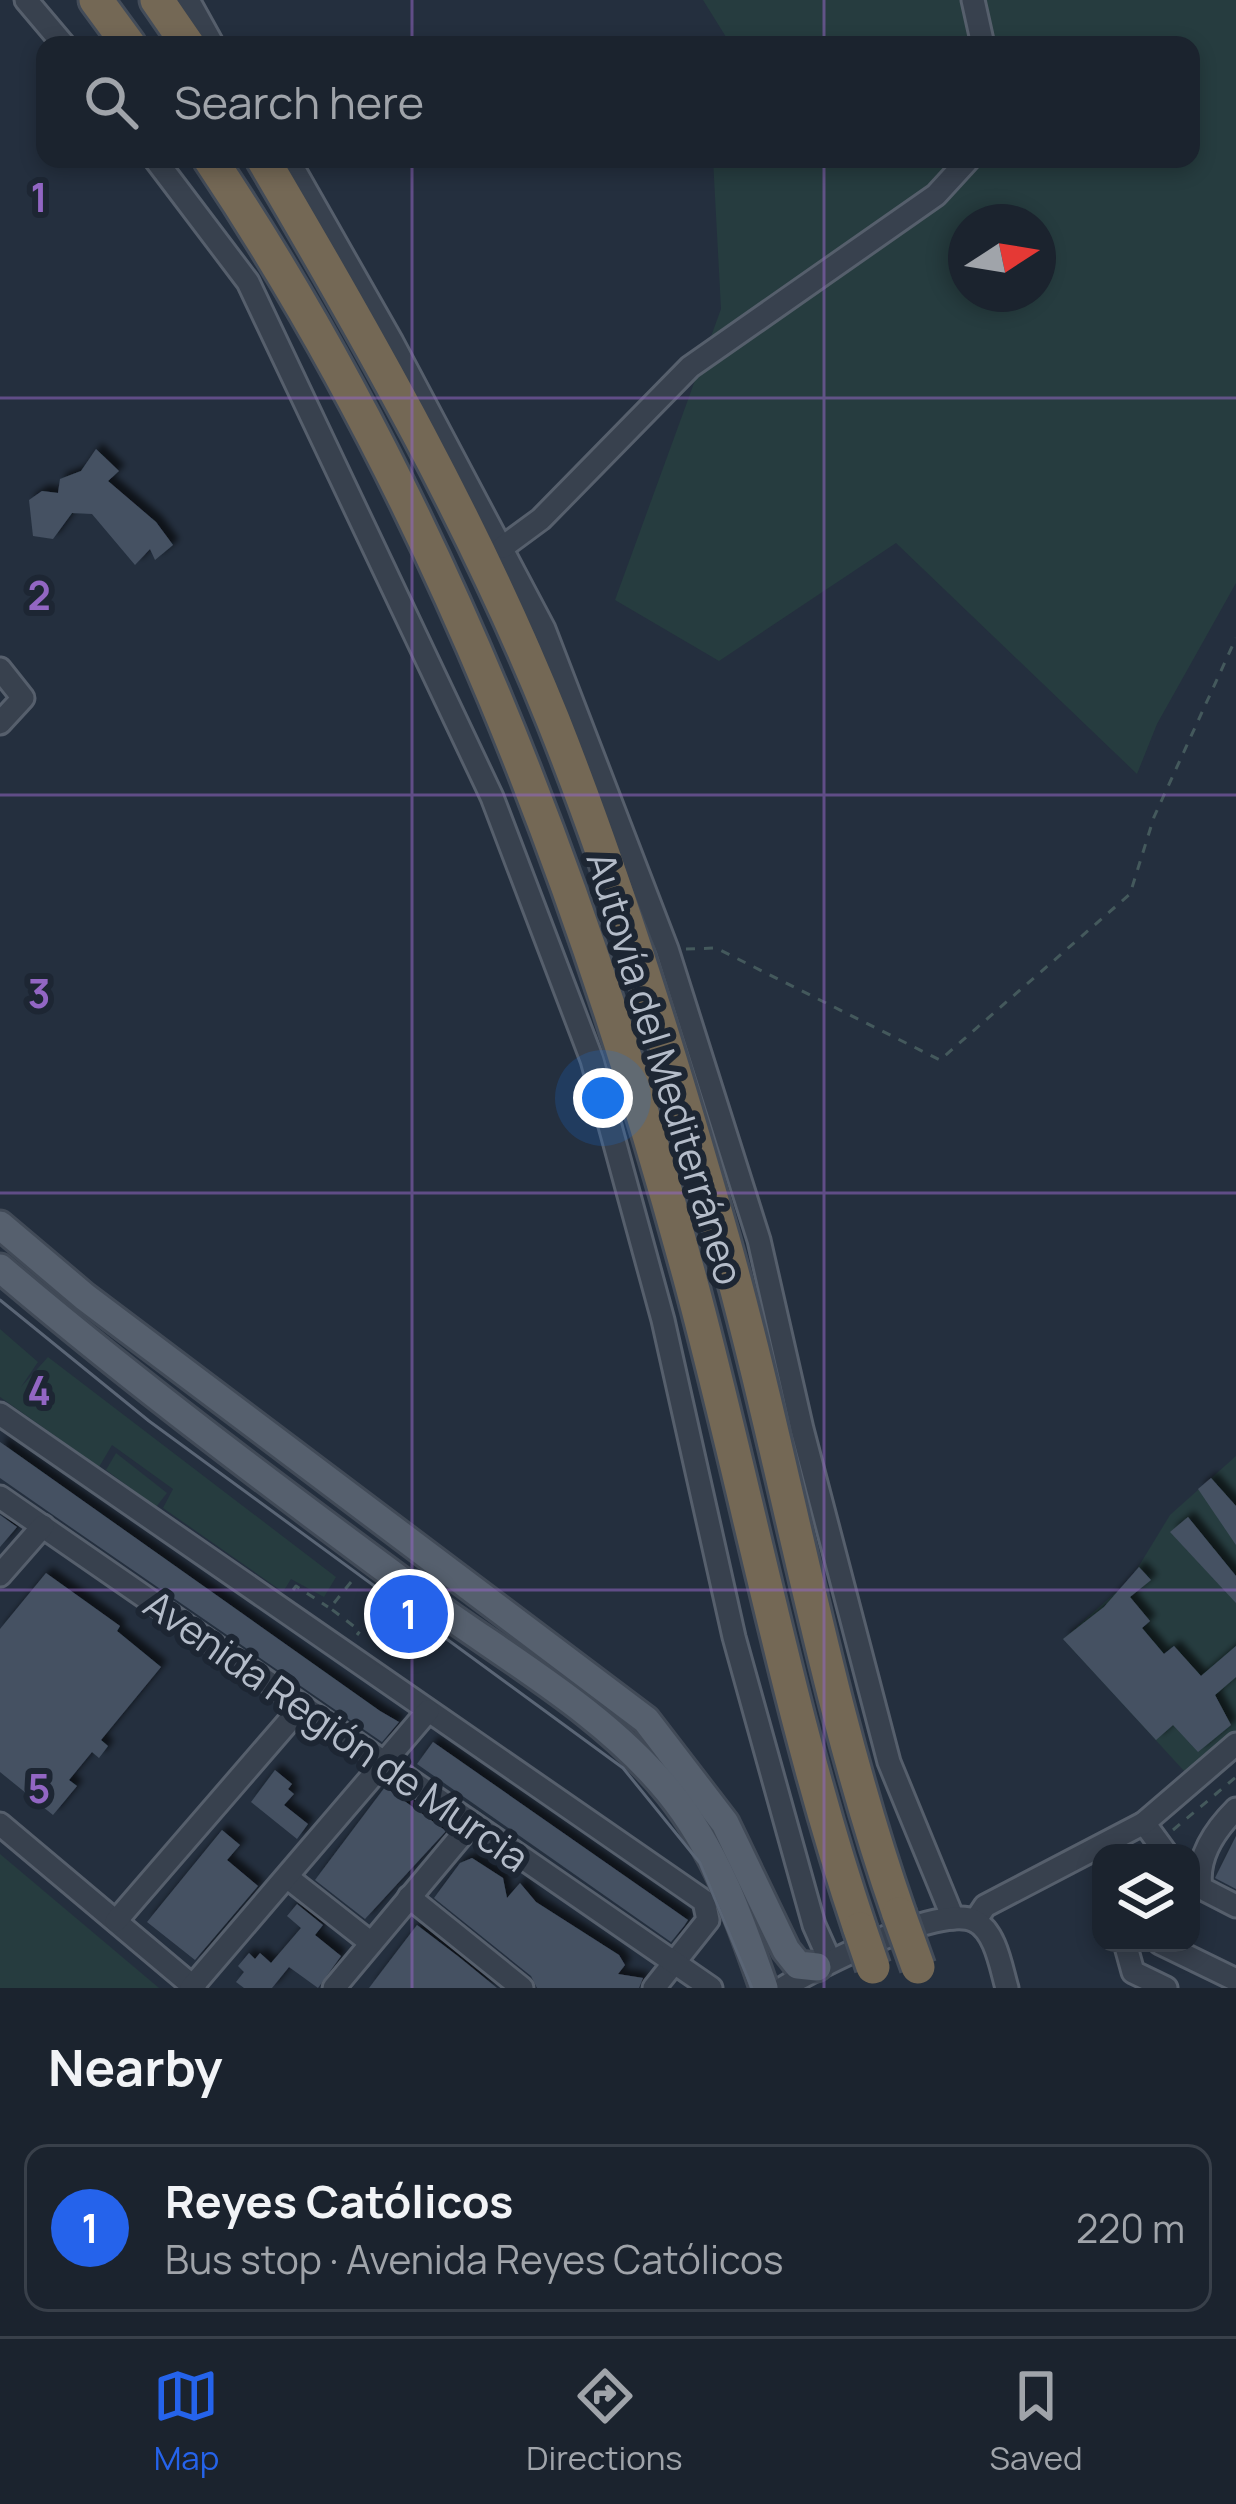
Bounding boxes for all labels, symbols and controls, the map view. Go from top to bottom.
search box [36,36,1200,168]
icon: search [78,69,144,135]
text: Search here [174,71,424,133]
text: 1 [30,170,48,224]
north arrow [948,204,1056,312]
text: 2 [27,568,51,622]
street label: Autovía del Mediterráneo [574,845,758,1291]
text: 3 [28,966,50,1020]
your location [573,1068,633,1128]
text: 4 [27,1363,51,1417]
pin: 1 [370,1569,448,1659]
street label: Avenida Región de Murcia [134,1577,540,1883]
text: 5 [28,1761,50,1815]
map controls [1092,1844,1200,1952]
button: layers [1092,1844,1200,1952]
text: Nearby [48,2032,223,2101]
text: Reyes Católicos [165,2170,513,2232]
text: 1 [81,2201,99,2255]
text: 220 m [1076,2201,1185,2255]
text: Bus stop · Avenida Reyes Católicos [165,2232,783,2286]
tab: Map [153,2363,219,2480]
tab: Directions [526,2363,683,2480]
tab: Saved [990,2363,1083,2480]

